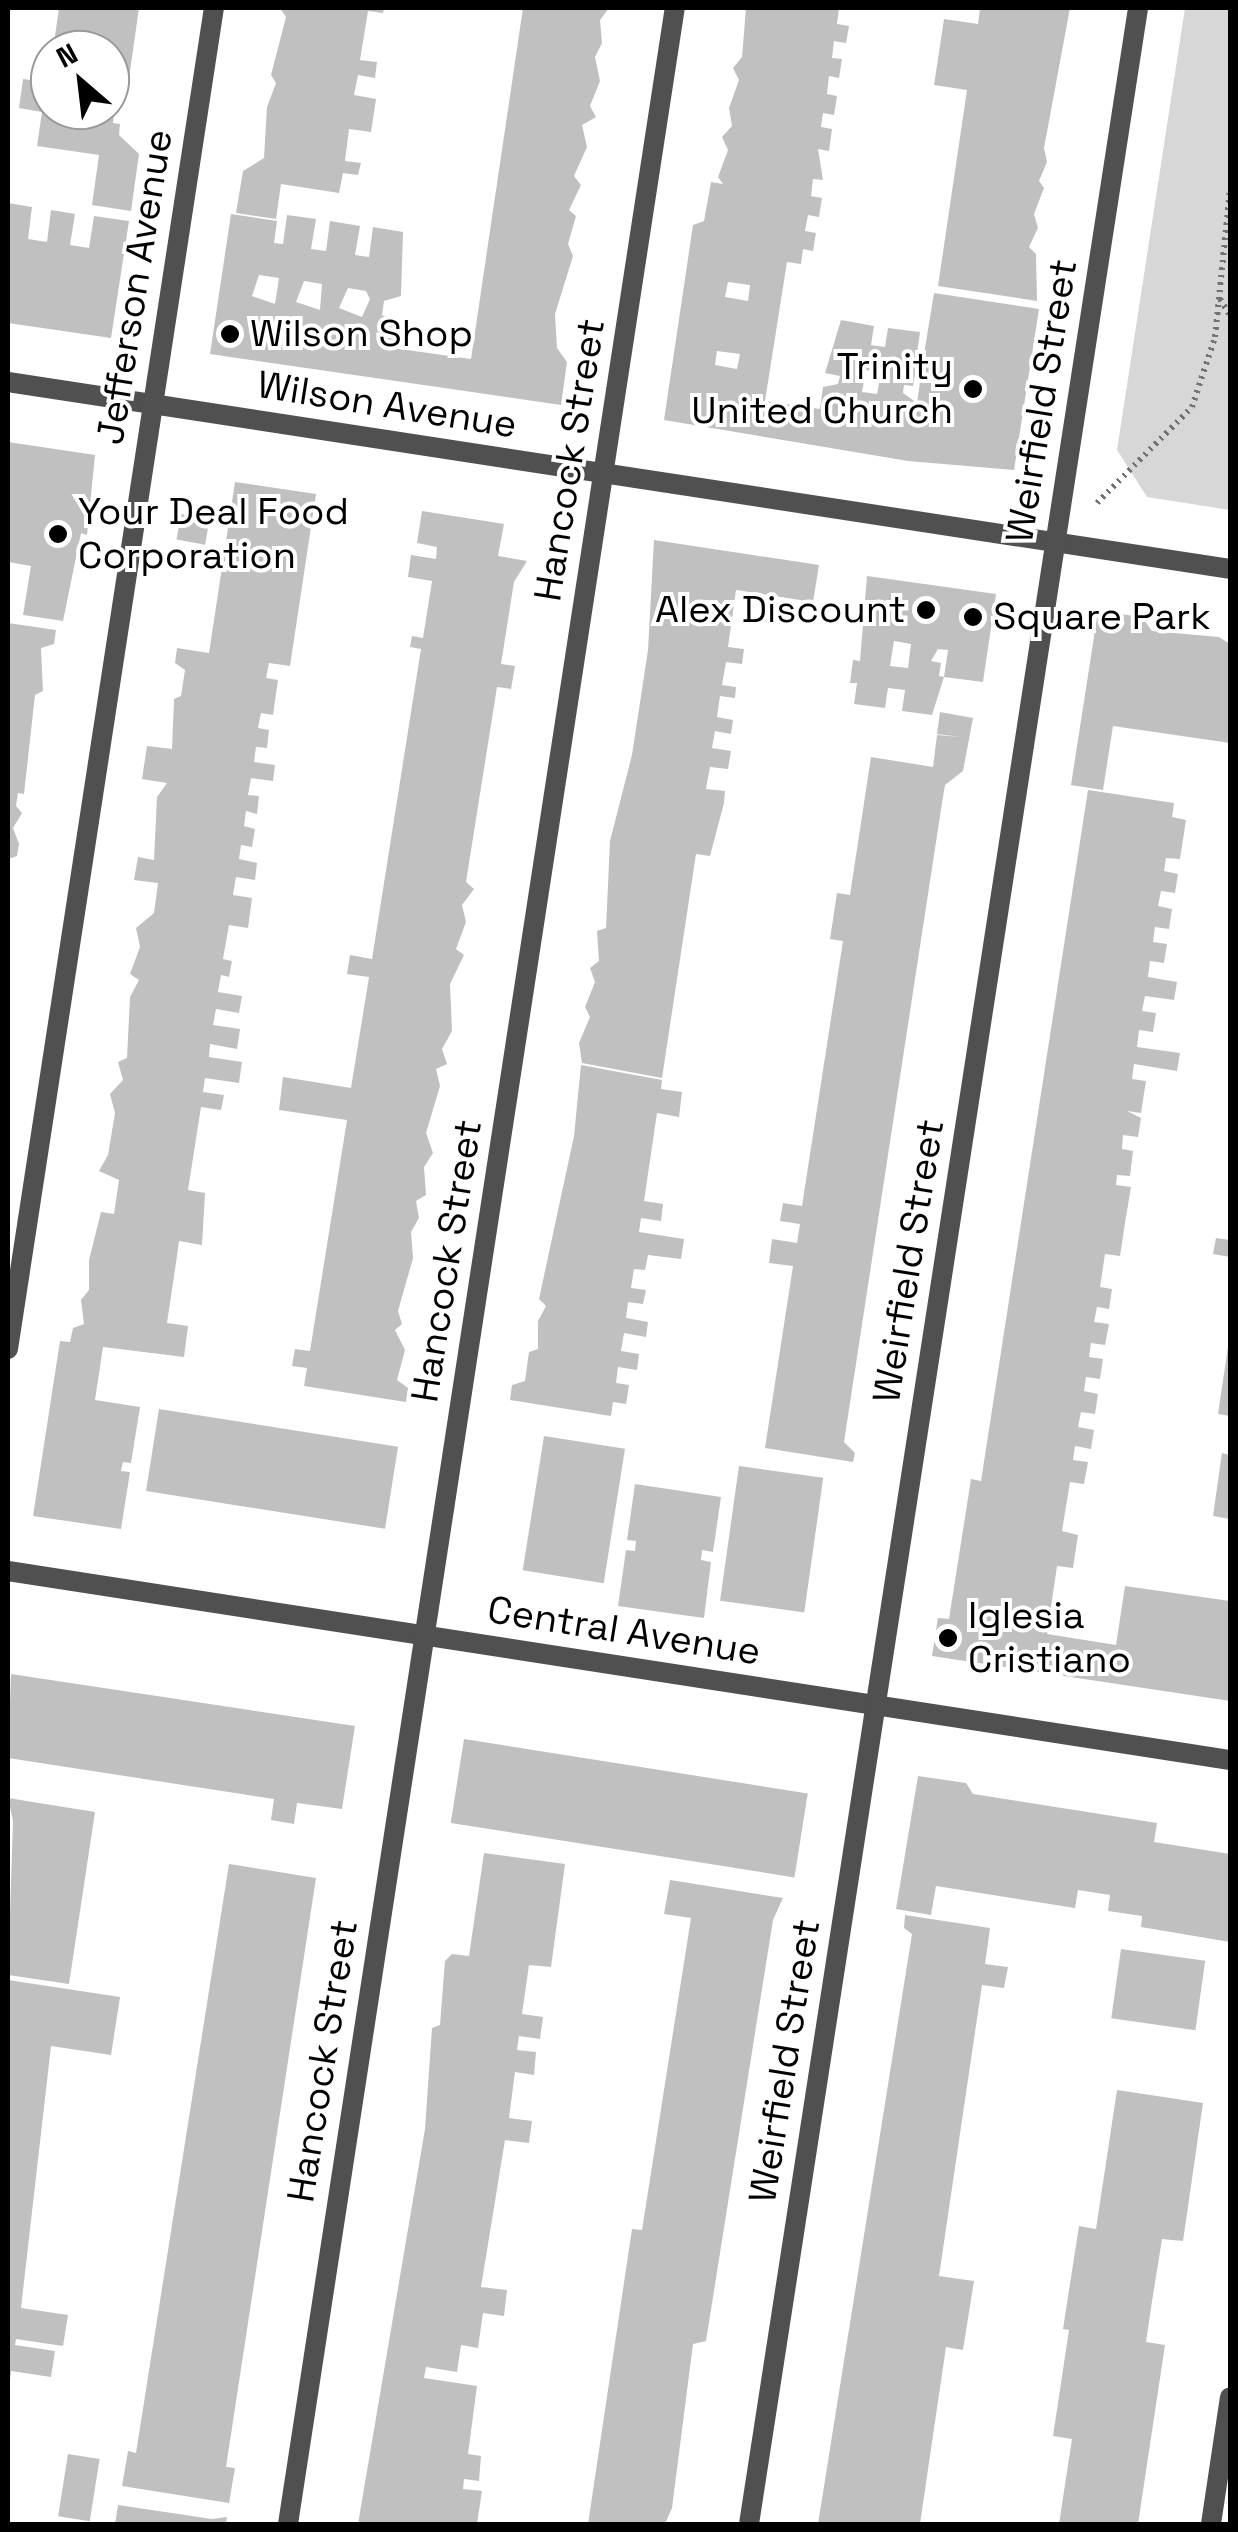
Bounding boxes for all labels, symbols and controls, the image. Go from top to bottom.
north arrow [30,30,130,130]
text: N [50,35,84,76]
street label: Jefferson Avenue [88,126,182,448]
street label: Weirfield Street [997,256,1087,546]
place label: Wilson Shop [250,311,473,357]
street label: Hancock Street [525,316,615,604]
marker: Wilson Shop [219,323,241,345]
place label: Trinity United Church [691,344,953,434]
street label: Wilson Avenue [254,362,520,448]
marker: Trinity United Church [962,378,984,400]
place label: Your Deal Food Corporation [78,489,349,578]
marker: Your Deal Food Corporation [47,523,69,545]
place label: Alex Discount [655,587,906,633]
place label: Square Park [993,594,1211,640]
marker: Alex Discount [915,599,937,621]
marker: Square Park [962,606,984,628]
street label: Weirfield Street [864,1116,954,1406]
street label: Hancock Street [402,1117,492,1405]
street label: Central Avenue [484,1587,764,1675]
place label: Iglesia Cristiano [968,1593,1131,1682]
marker: Iglesia Cristiano [937,1627,959,1649]
street label: Weirfield Street [740,1916,830,2206]
street label: Hancock Street [278,1917,368,2205]

